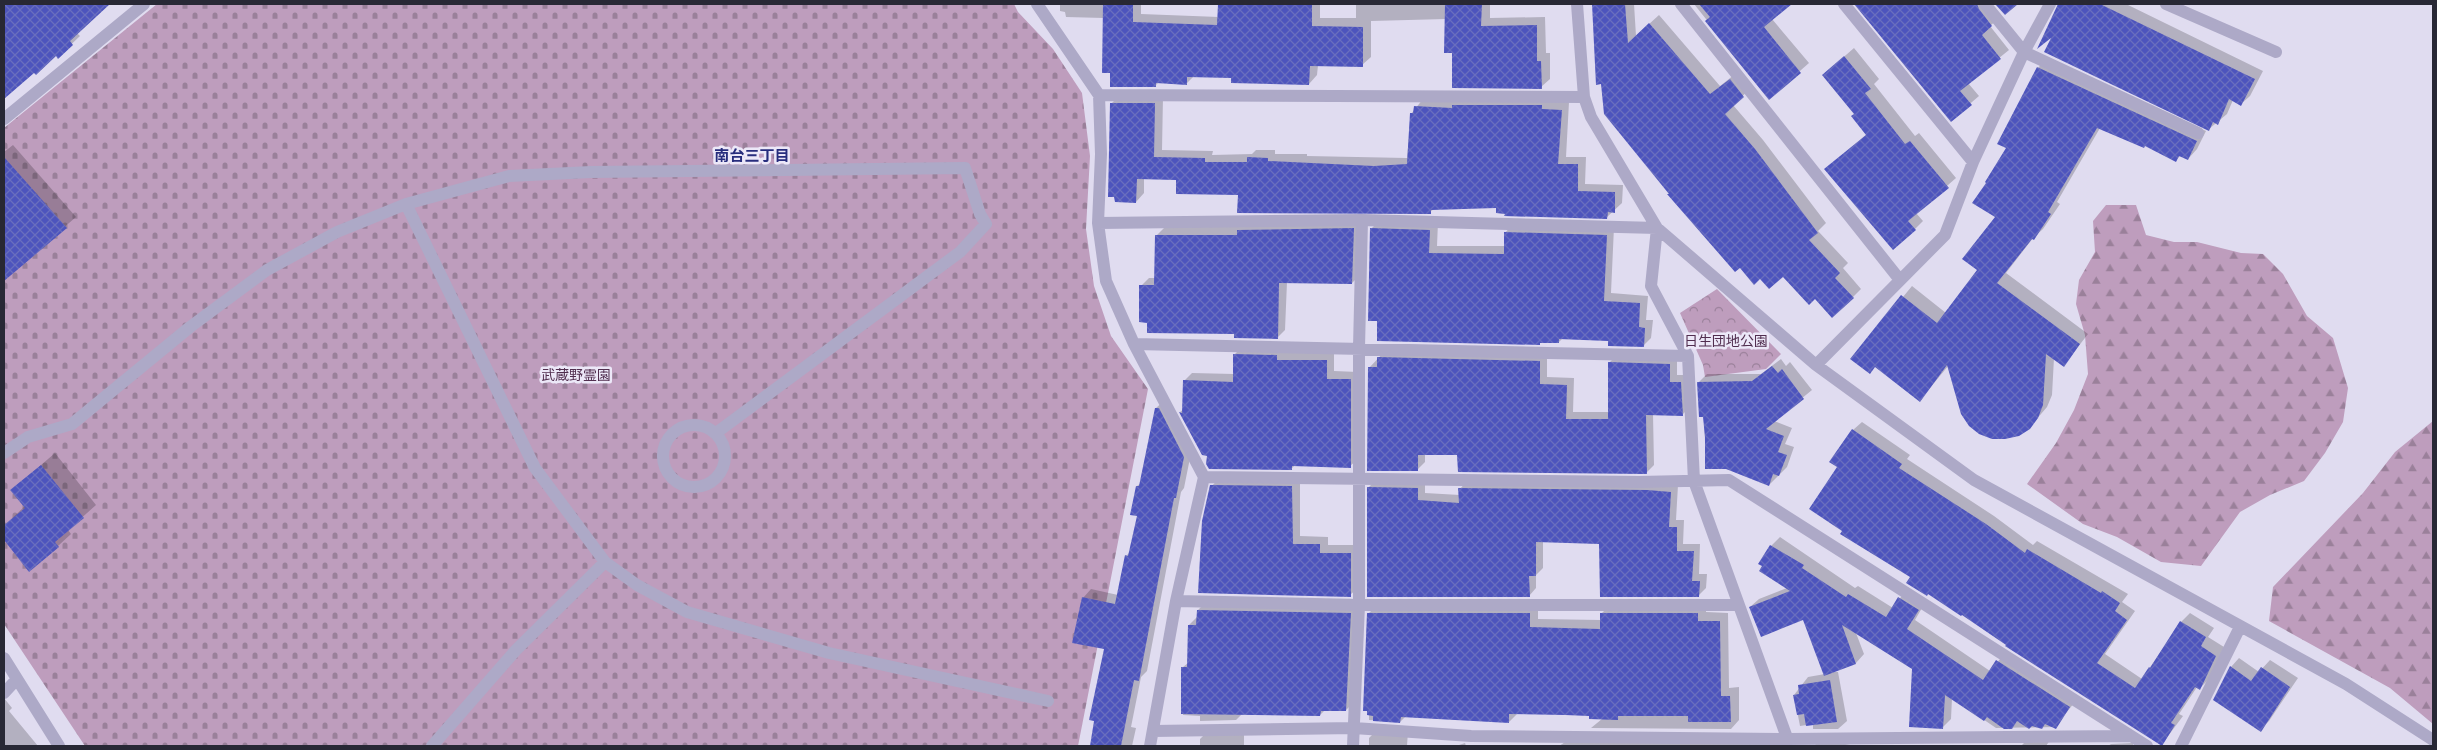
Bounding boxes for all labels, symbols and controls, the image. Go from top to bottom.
district label: 南台三丁目 [714,147,790,165]
park label: 日生団地公園 [1684,333,1768,349]
park label: 武蔵野霊園 [541,367,611,383]

